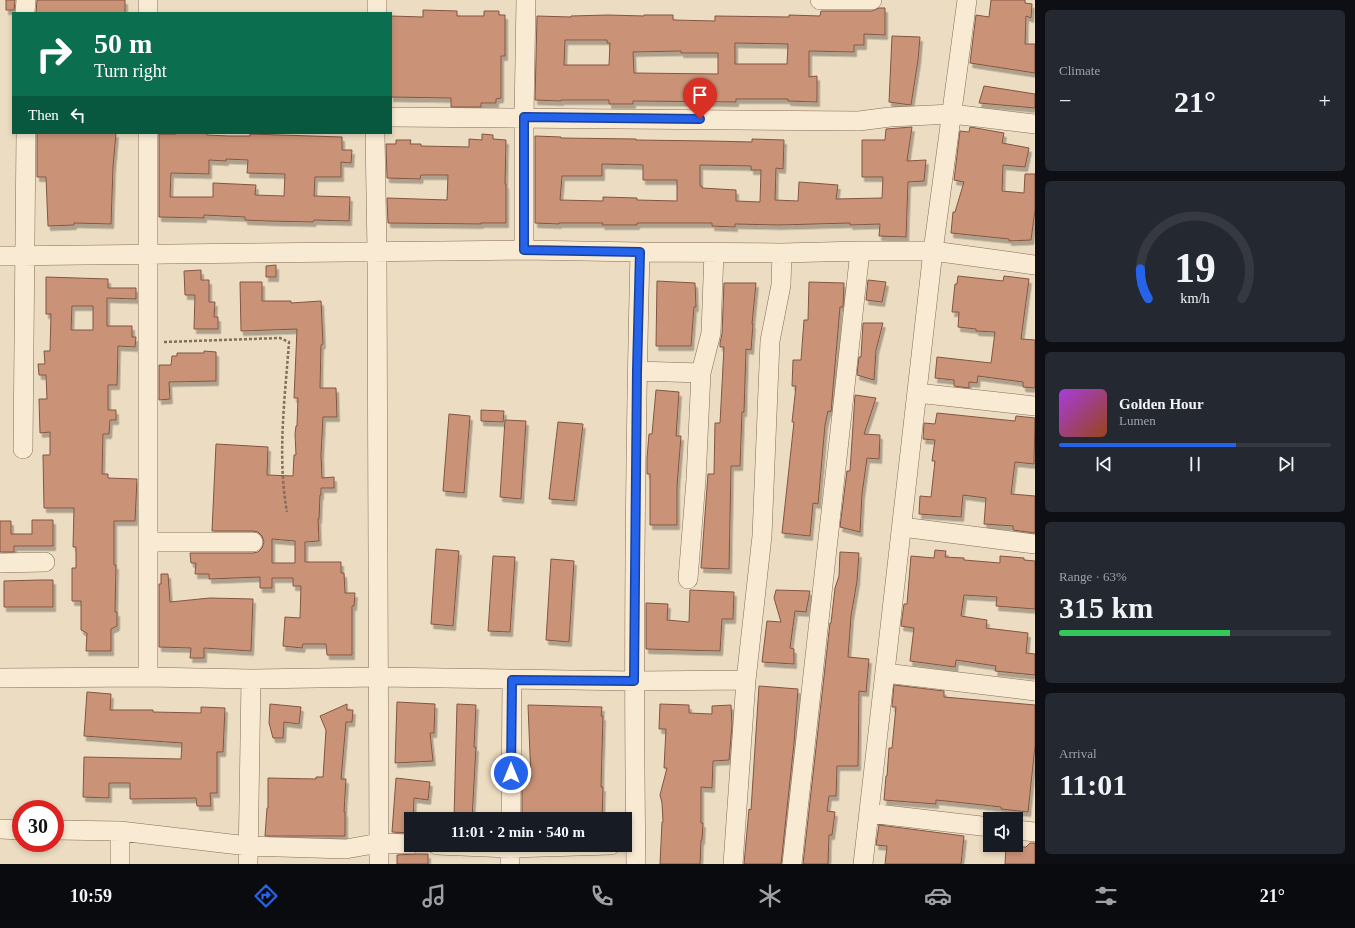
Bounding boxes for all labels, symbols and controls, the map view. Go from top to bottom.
icon: right [28,28,80,80]
text: 50 m [94,28,152,59]
text: Turn right [94,61,167,81]
text: Climate [1059,63,1100,78]
pin [683,78,717,119]
icon: arrive [689,84,711,106]
text: 21° [1174,85,1216,118]
text: − [1059,88,1071,113]
text: + [1319,88,1331,113]
icon: left [67,104,89,126]
text: Then [28,107,59,123]
text: 19 [1174,245,1216,291]
text: km/h [1180,290,1210,306]
text: Golden Hour [1119,396,1204,412]
text: Lumen [1119,413,1156,428]
icon: previous [1093,453,1115,475]
icon: pause [1184,453,1206,475]
icon: next [1275,453,1297,475]
text: Range · 63% [1059,569,1127,584]
text: 315 km [1059,591,1153,624]
text: Arrival [1059,746,1097,761]
position arrow [490,752,532,794]
text: 11:01 [1059,768,1127,801]
speed limit sign: 30 [12,800,64,852]
map controls [983,812,1023,852]
button: sound [983,812,1023,852]
text: 11:01 · 2 min · 540 m [451,824,585,840]
icon: directions [252,882,280,910]
icon: music [420,882,448,910]
icon: phone [588,882,616,910]
icon: climate [756,882,784,910]
icon: car [924,882,952,910]
icon: filters [1092,882,1120,910]
text: 10:59 [70,886,112,906]
text: 21° [1260,886,1285,906]

